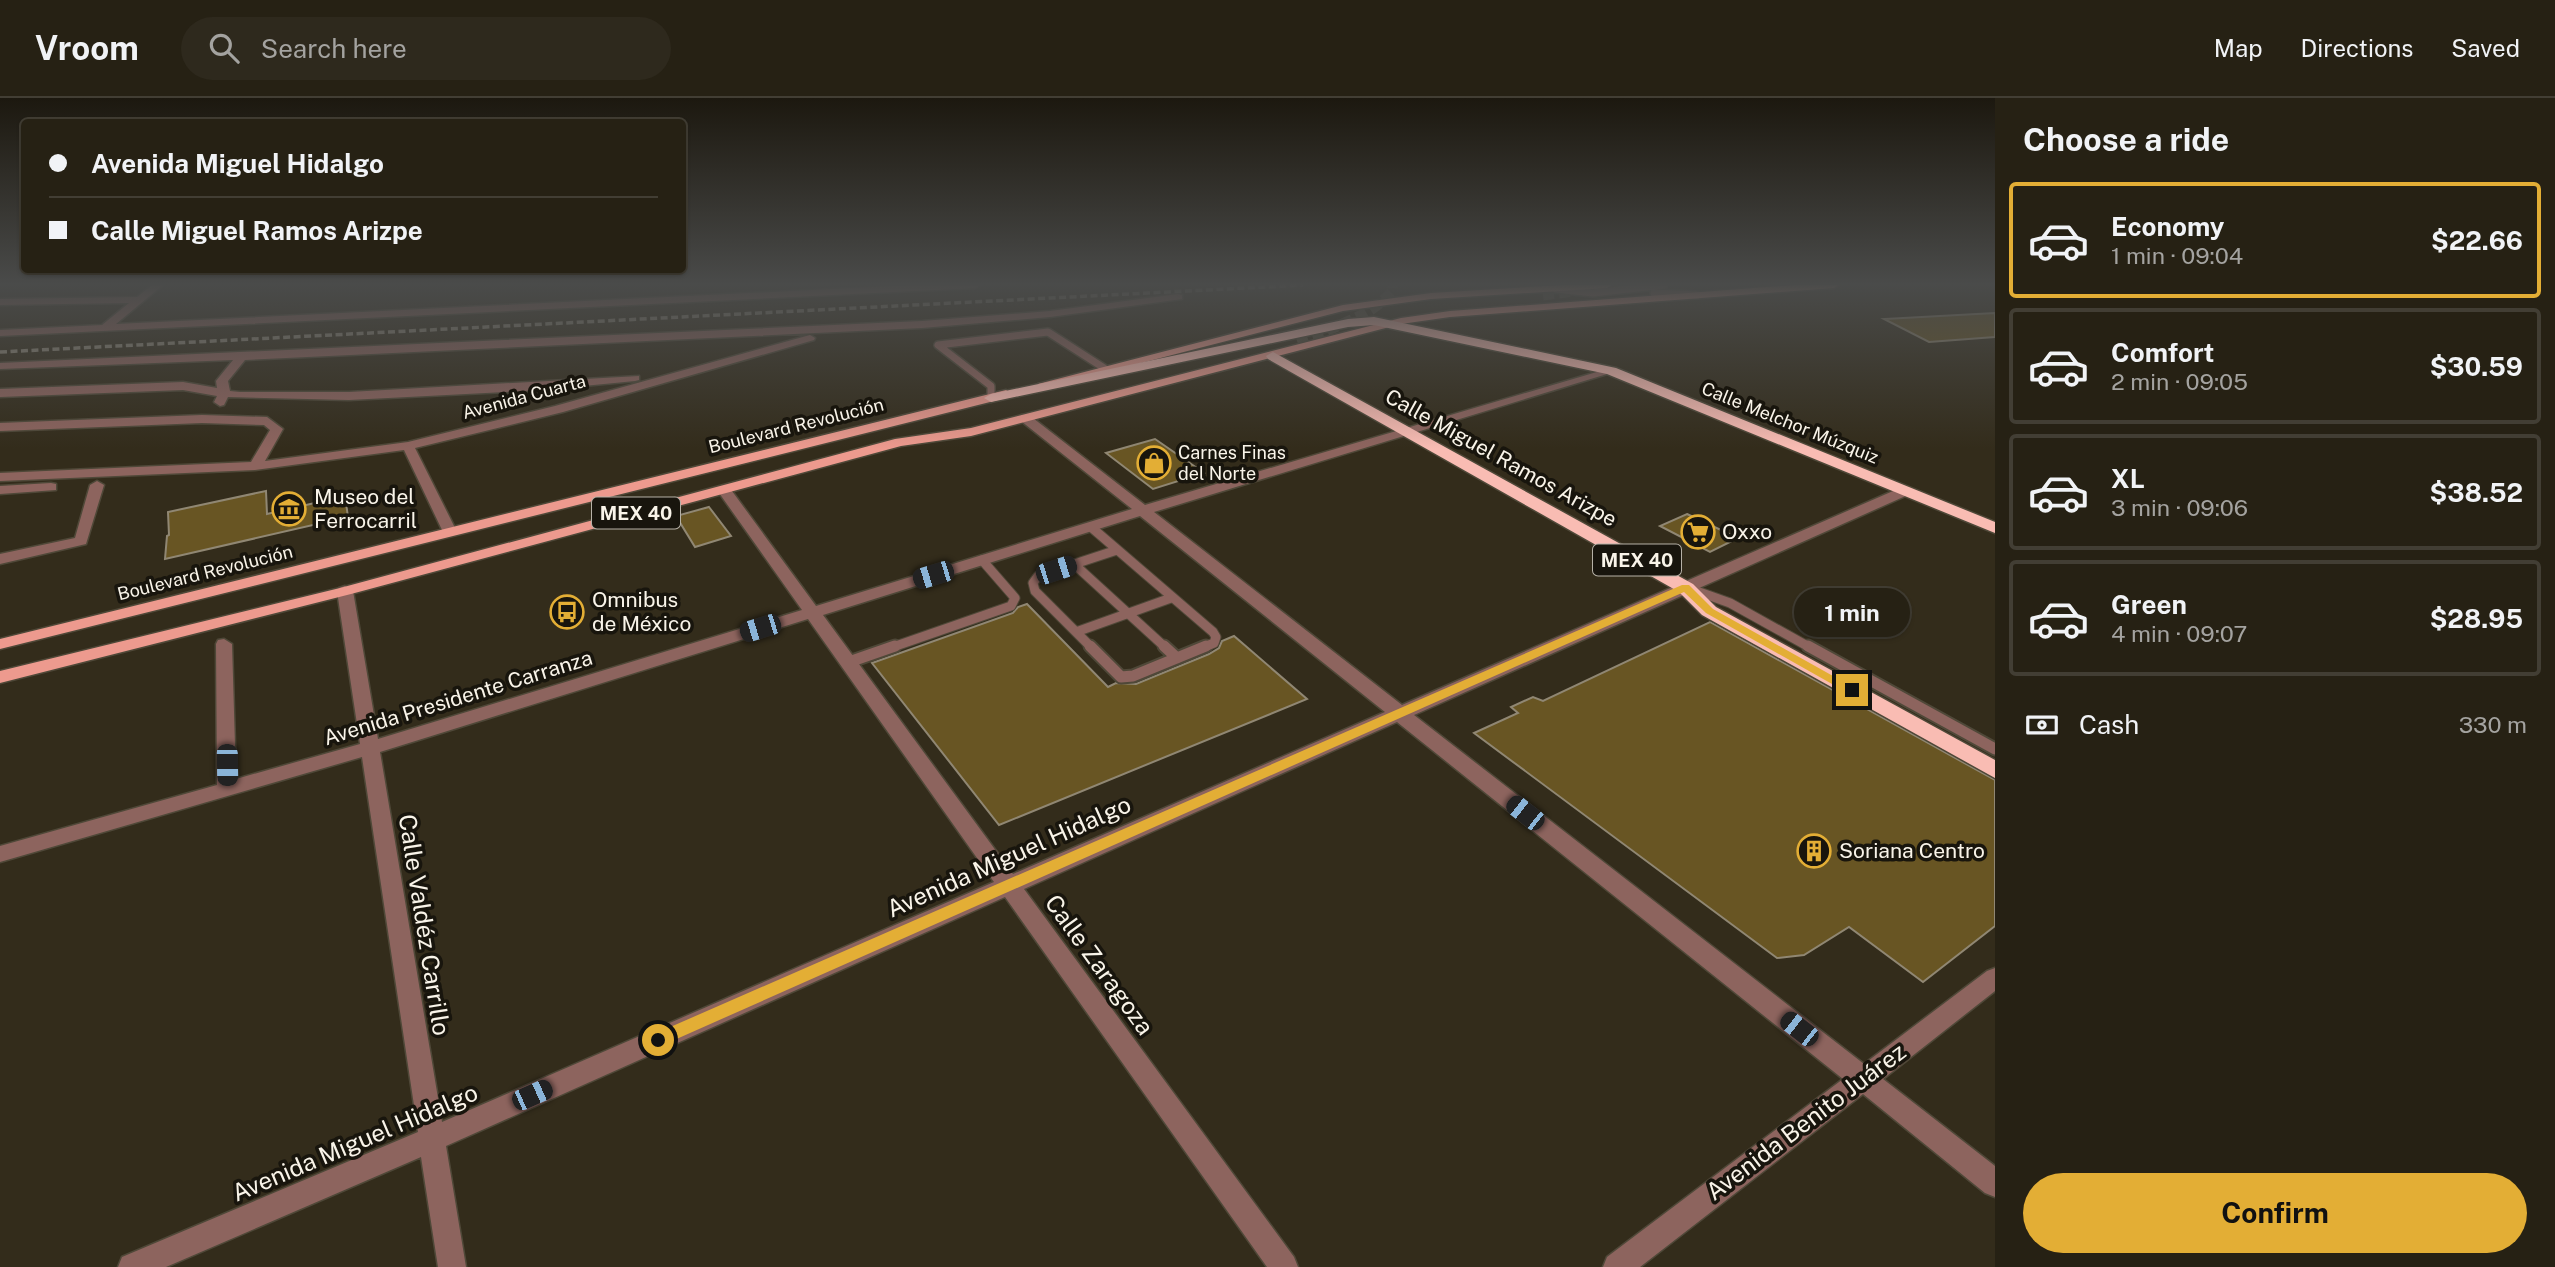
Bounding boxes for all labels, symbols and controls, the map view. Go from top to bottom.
search box [181,17,671,80]
text: Vroom [35,29,139,67]
icon: search [205,29,243,67]
text: Search here [261,33,407,64]
text: Map [2214,34,2263,62]
text: Directions [2301,34,2413,62]
text: Saved [2451,34,2520,62]
text: Choose a ride [2023,121,2229,158]
text: Avenida Miguel Hidalgo [91,148,384,179]
icon: car [2027,209,2090,272]
text: Economy [2111,211,2224,242]
text: Calle Miguel Ramos Arizpe [91,215,423,246]
text: $22.66 [2431,225,2523,256]
text: 1 min · 09:04 [2111,242,2243,269]
icon: car [2027,335,2090,398]
text: Comfort [2111,337,2214,368]
text: $30.59 [2430,351,2523,382]
text: 2 min · 09:05 [2111,368,2248,395]
street label: Avenida Cuarta [460,370,588,423]
street label: Calle Melchor Múzquiz [1699,377,1882,468]
street label: Calle Miguel Ramos Arizpe [1381,383,1621,532]
street label: Boulevard Revolución [706,394,886,457]
place label: Carnes Finas del Norte [1178,442,1286,484]
shop icon: Carnes Finas del Norte [1135,444,1173,482]
icon: car [2027,461,2090,524]
text: XL [2111,463,2145,494]
text: $38.52 [2430,477,2523,508]
place label: Museo del Ferrocarril [314,484,417,533]
museum icon: Museo del Ferrocarril [270,490,308,528]
text: 3 min · 09:06 [2111,494,2248,521]
road number: MEX 40 [592,498,680,528]
supermarket icon: Oxxo [1679,513,1717,551]
place label: Oxxo [1722,519,1772,544]
street label: Boulevard Revolución [115,541,295,604]
road number: MEX 40 [1593,544,1681,575]
car [1033,554,1080,586]
car [910,559,957,591]
place label: Omnibus de México [592,587,691,636]
icon: car [2027,587,2090,650]
callout: 1 min [1794,588,1910,638]
text: Green [2111,589,2187,620]
bus stop icon: Omnibus de México [548,593,586,631]
text: 1 min [1824,599,1880,626]
text: $28.95 [2430,603,2523,634]
car [737,612,784,644]
text: 4 min · 09:07 [2111,620,2247,647]
street label: Avenida Presidente Carranza [320,645,595,750]
route end [1836,674,1868,706]
icon: cash [2023,706,2061,744]
text: Cash [2079,709,2139,740]
text: 330 m [2459,711,2527,738]
car [217,744,238,786]
street label: Avenida Miguel Hidalgo [882,790,1135,923]
car [1502,792,1549,834]
street label: Calle Valdéz Carrillo [394,812,456,1037]
building icon: Soriana Centro [1795,832,1833,870]
place label: Soriana Centro [1839,838,1985,863]
street label: Calle Zaragoza [1040,889,1160,1040]
car [1776,1008,1823,1050]
route start [642,1024,674,1056]
street label: Avenida Benito Juárez [1700,1037,1911,1205]
car [509,1077,556,1113]
street label: Avenida Miguel Hidalgo [228,1078,482,1207]
button: Confirm [2023,1173,2527,1253]

